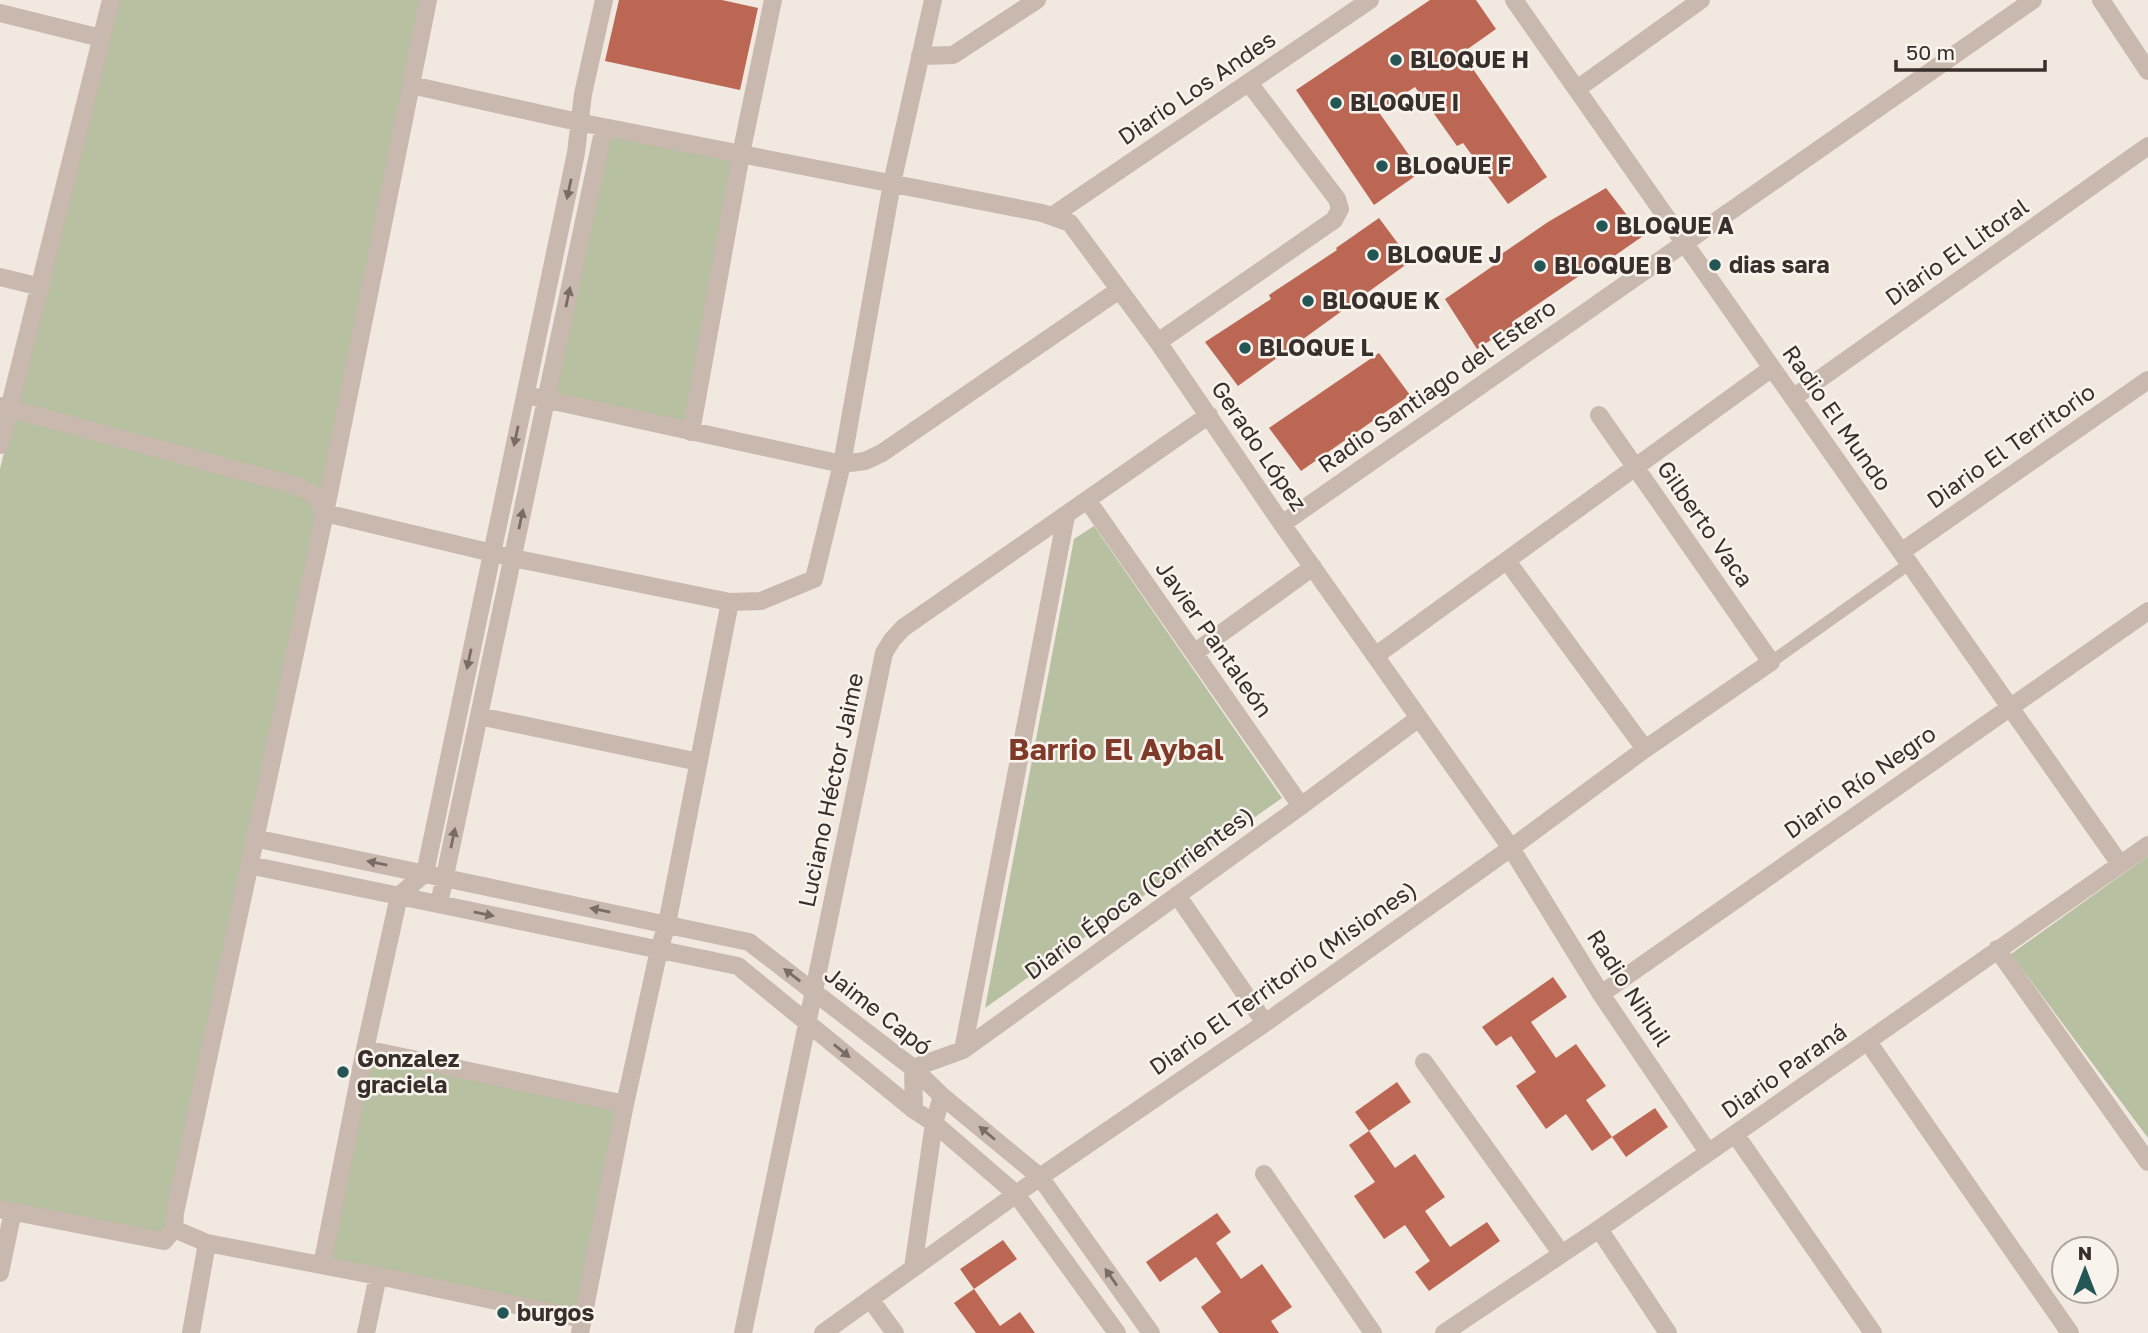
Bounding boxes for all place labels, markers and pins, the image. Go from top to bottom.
place label: BLOQUE H [1410,45,1529,73]
marker: BLOQUE H [1388,52,1404,68]
place label: BLOQUE I [1350,88,1459,116]
marker: BLOQUE I [1328,95,1344,111]
place label: BLOQUE F [1396,151,1511,179]
marker: BLOQUE F [1374,158,1390,174]
place label: BLOQUE A [1616,211,1734,239]
marker: BLOQUE A [1594,218,1610,234]
place label: BLOQUE J [1387,240,1502,268]
marker: BLOQUE J [1365,247,1381,263]
place label: dias sara [1729,250,1830,278]
place label: BLOQUE B [1554,251,1672,279]
marker: dias sara [1707,257,1723,273]
marker: BLOQUE B [1532,258,1548,274]
place label: BLOQUE K [1322,286,1440,314]
marker: BLOQUE K [1300,293,1316,309]
place label: BLOQUE L [1259,333,1374,361]
marker: BLOQUE L [1237,340,1253,356]
place label: Gonzalez graciela [357,1044,460,1098]
marker: Gonzalez graciela [335,1064,351,1080]
place label: burgos [517,1298,594,1326]
marker: burgos [495,1305,511,1321]

